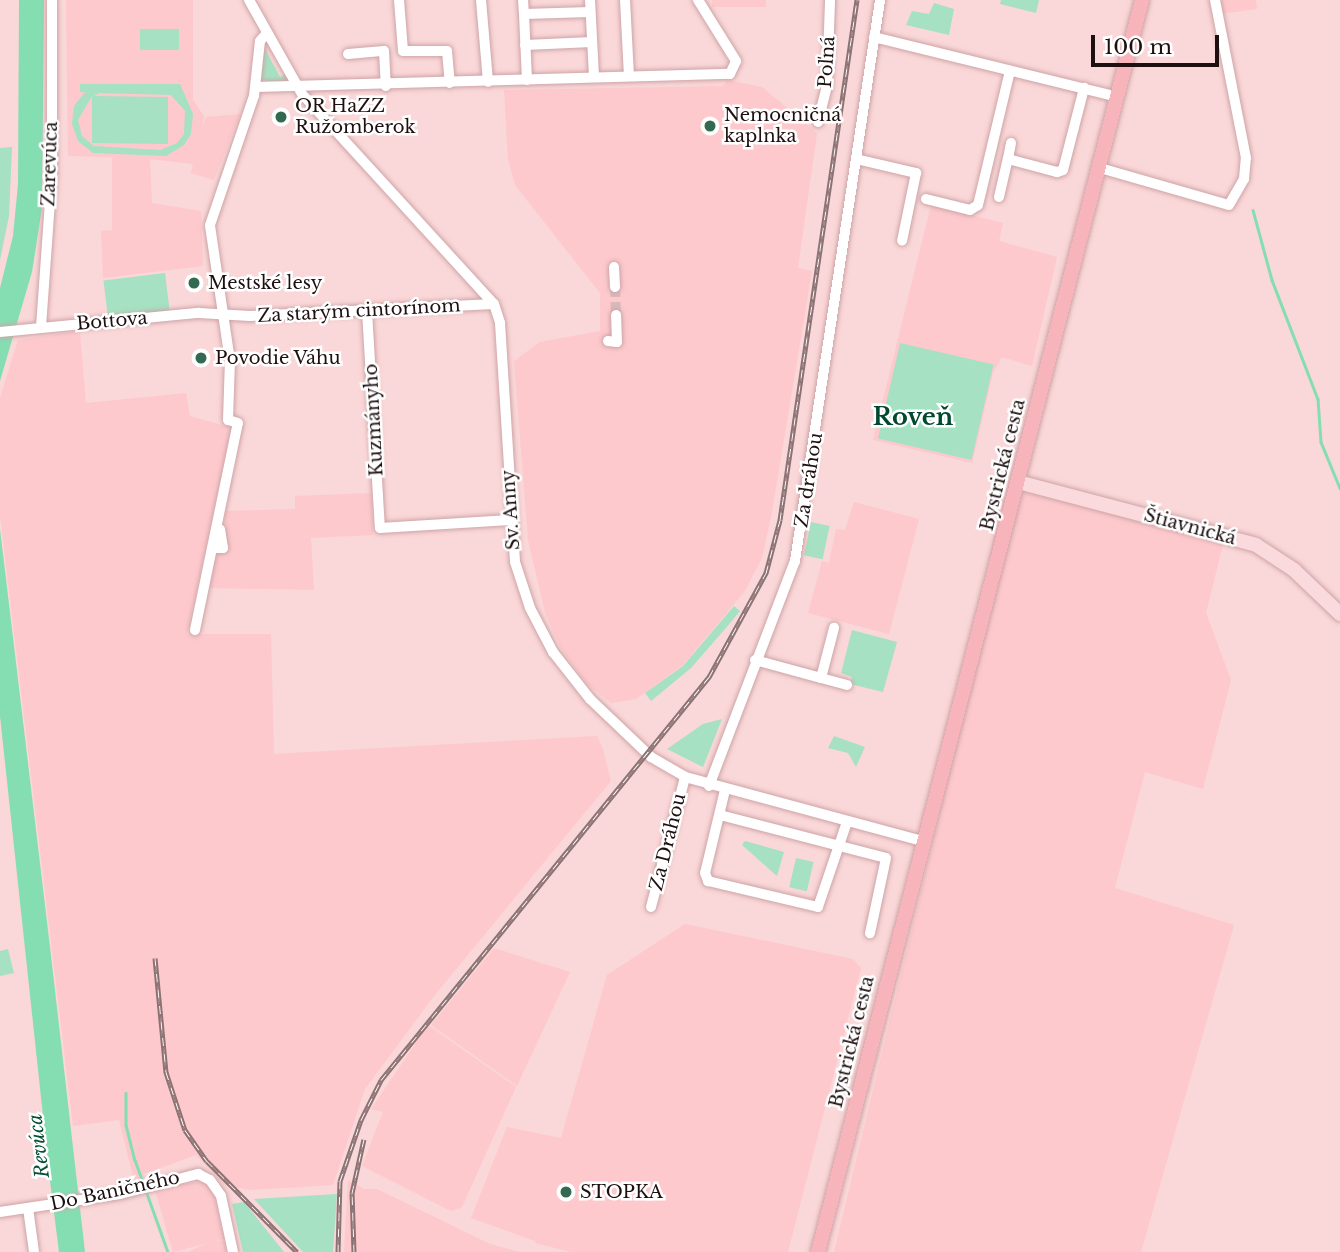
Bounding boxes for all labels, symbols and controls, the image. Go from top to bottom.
scale bar [1095,21,1223,65]
text: 100 m [1104,34,1172,60]
street label: Poľná [814,35,840,89]
place label: OR HaZZ Ružomberok [295,96,416,138]
place label: Nemocničná kaplnka [724,105,841,148]
marker: OR HaZZ Ružomberok [273,109,289,125]
marker: Nemocničná kaplnka [702,118,718,134]
street label: Zarevúca [38,121,62,207]
place label: Mestské lesy [208,272,322,294]
marker: Mestské lesy [186,275,202,291]
street label: Za starým cintorínom [257,295,461,327]
street label: Bottova [76,307,148,335]
place label: Povodie Váhu [215,347,341,369]
marker: Povodie Váhu [193,350,209,366]
street label: Kuzmányho [360,363,388,477]
street label: Bystrická cesta [976,397,1030,533]
district label: Roveň [873,403,953,431]
street label: Za dráhou [791,431,827,529]
street label: Sv. Anny [497,469,525,551]
street label: Štiavnická [1142,504,1238,550]
street label: Za Dráhou [645,791,691,893]
street label: Bystrická cesta [825,974,879,1110]
water label: Revúca [24,1113,54,1179]
street label: Do Baničného [48,1167,182,1215]
place label: STOPKA [580,1181,663,1203]
marker: STOPKA [558,1184,574,1200]

